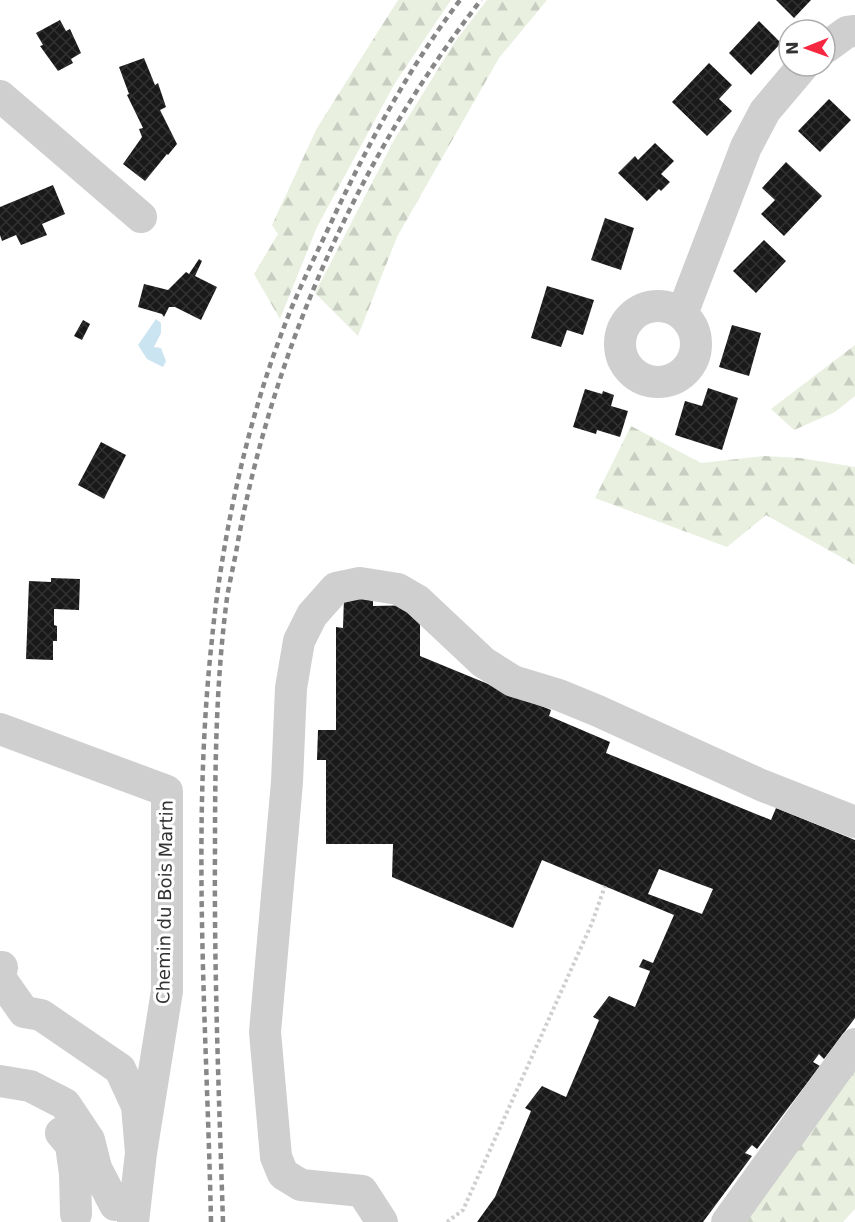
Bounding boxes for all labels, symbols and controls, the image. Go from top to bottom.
north arrow [777,18,837,78]
text: N [783,41,802,55]
street label: Chemin du Bois Martin [152,800,177,1004]

